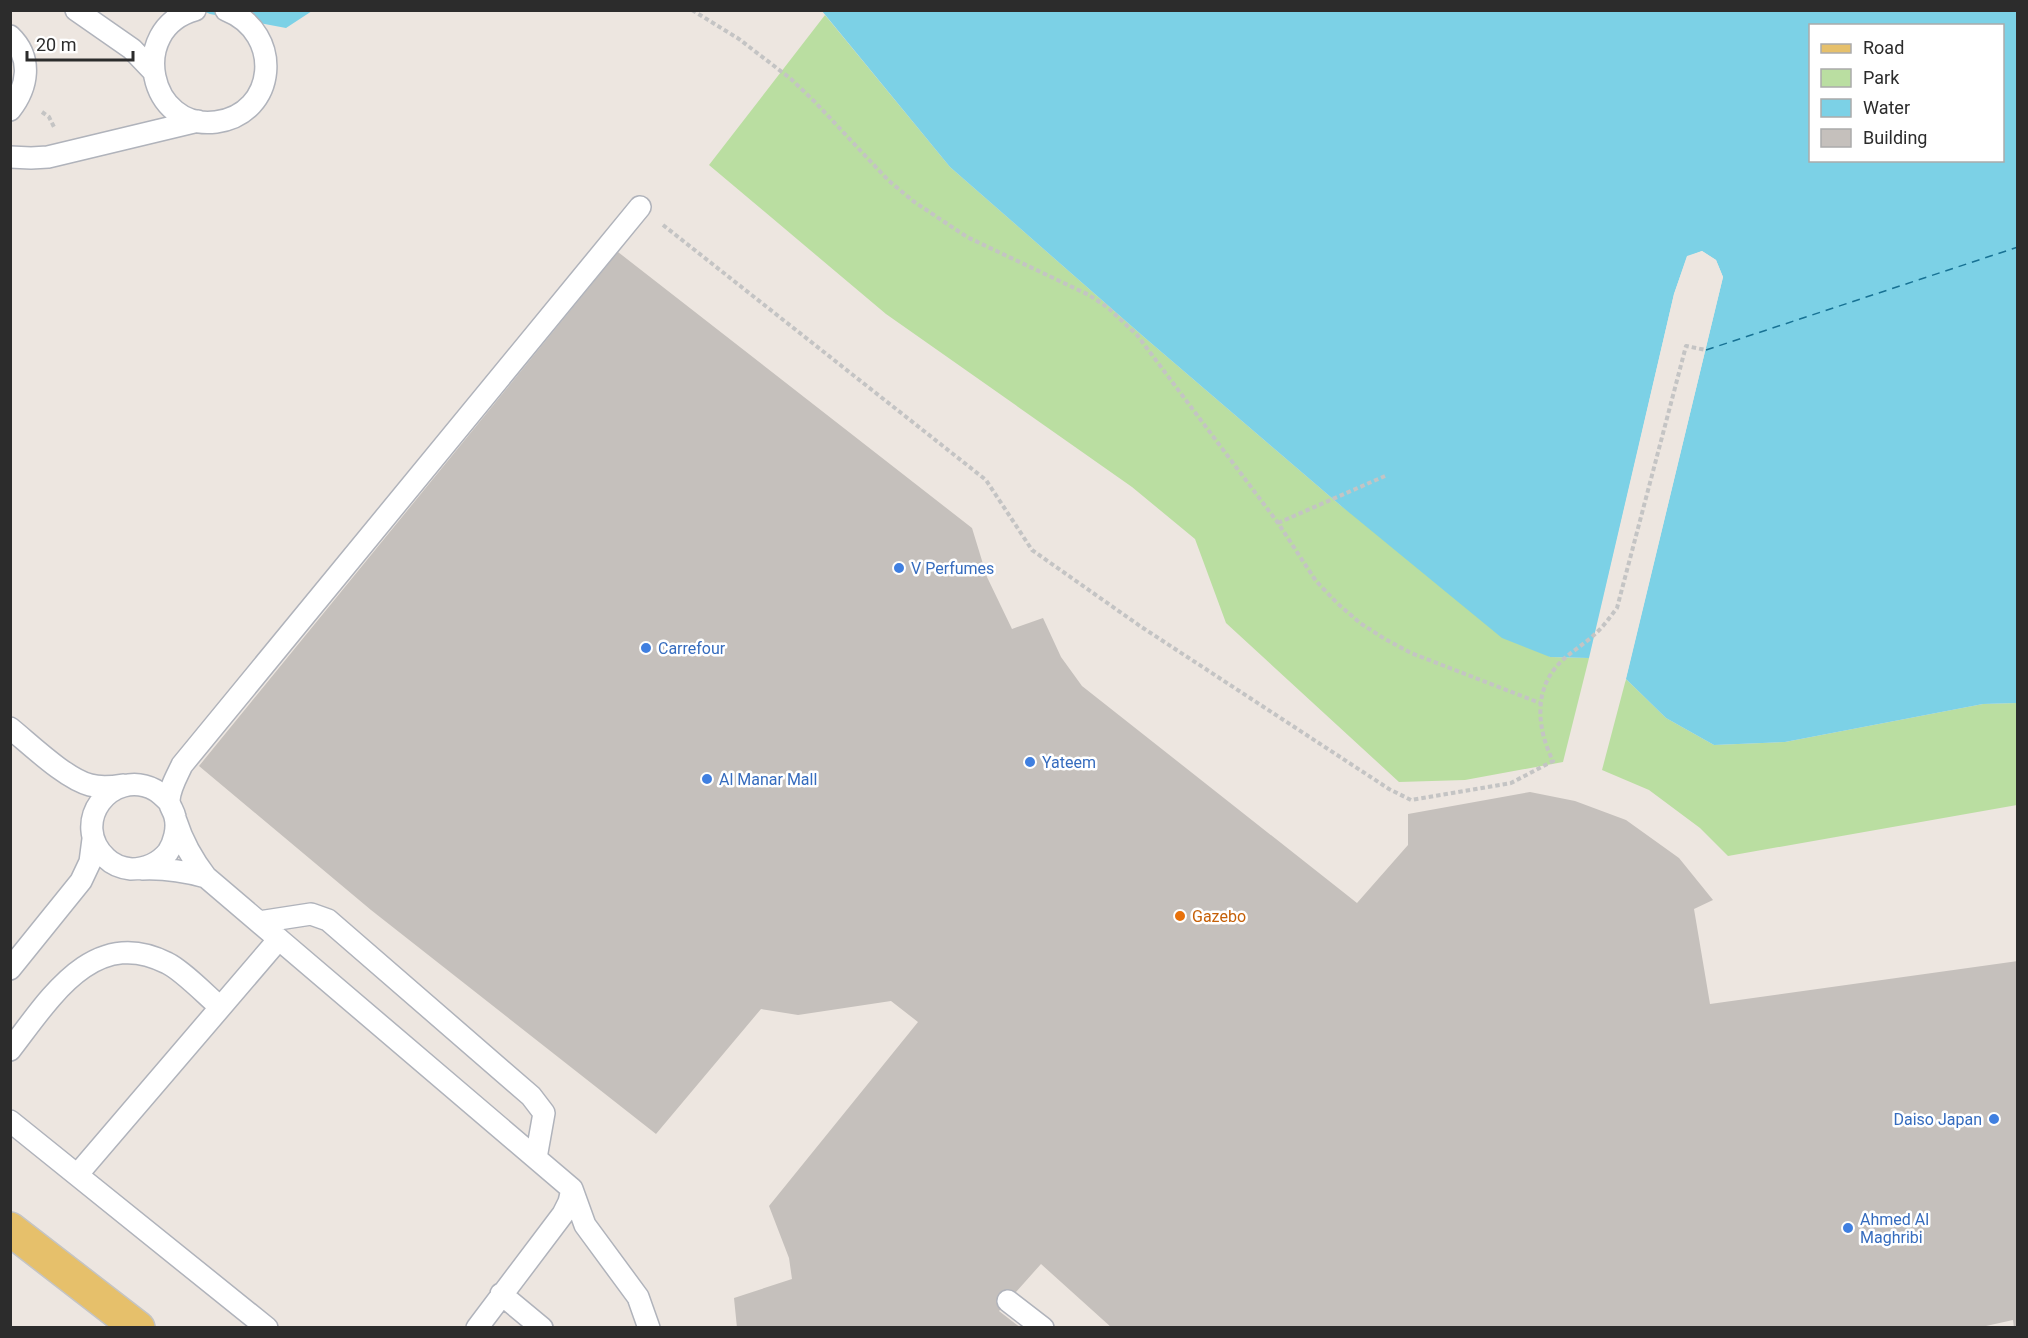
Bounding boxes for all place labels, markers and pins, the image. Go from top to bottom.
place label: V Perfumes [911,559,994,578]
marker: V Perfumes [892,561,906,575]
place label: Carrefour [658,639,726,658]
marker: Carrefour [639,641,653,655]
place label: Yateem [1042,753,1096,772]
marker: Yateem [1023,755,1037,769]
place label: Al Manar Mall [719,770,817,789]
marker: Al Manar Mall [700,772,714,786]
place label: Gazebo [1192,907,1246,926]
marker: Gazebo [1173,909,1187,923]
place label: Daiso Japan [1894,1110,1982,1129]
marker: Daiso Japan [1987,1112,2001,1126]
place label: Ahmed Al Maghribi [1860,1210,1929,1247]
marker: Ahmed Al Maghribi [1841,1221,1855,1235]

